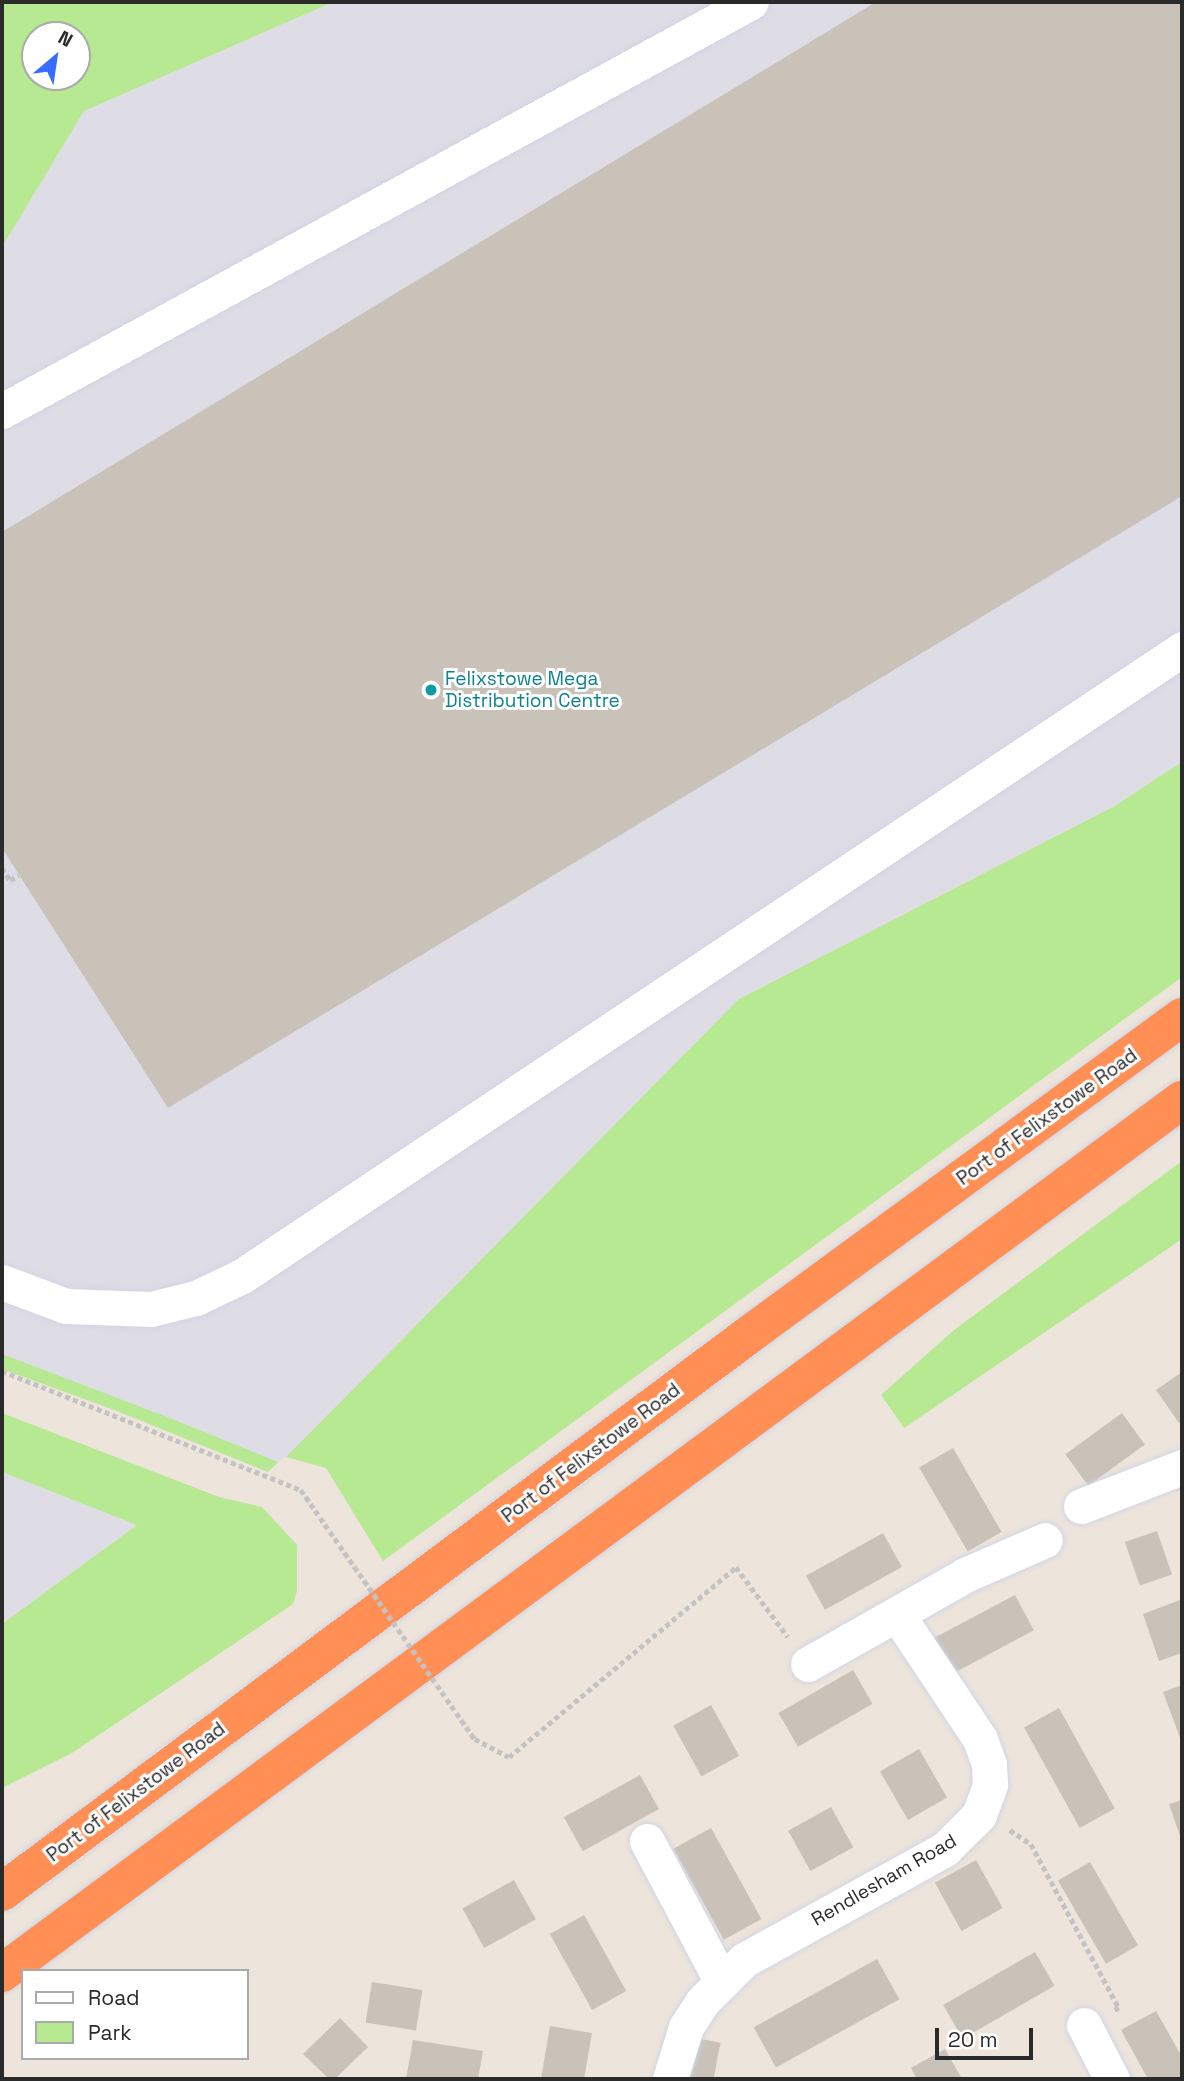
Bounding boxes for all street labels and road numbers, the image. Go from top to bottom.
street label: Port of Felixstowe Road [952,1044,1142,1190]
street label: Port of Felixstowe Road [497,1378,685,1528]
street label: Port of Felixstowe Road [42,1717,230,1867]
street label: Rendlesham Road [808,1829,960,1931]

